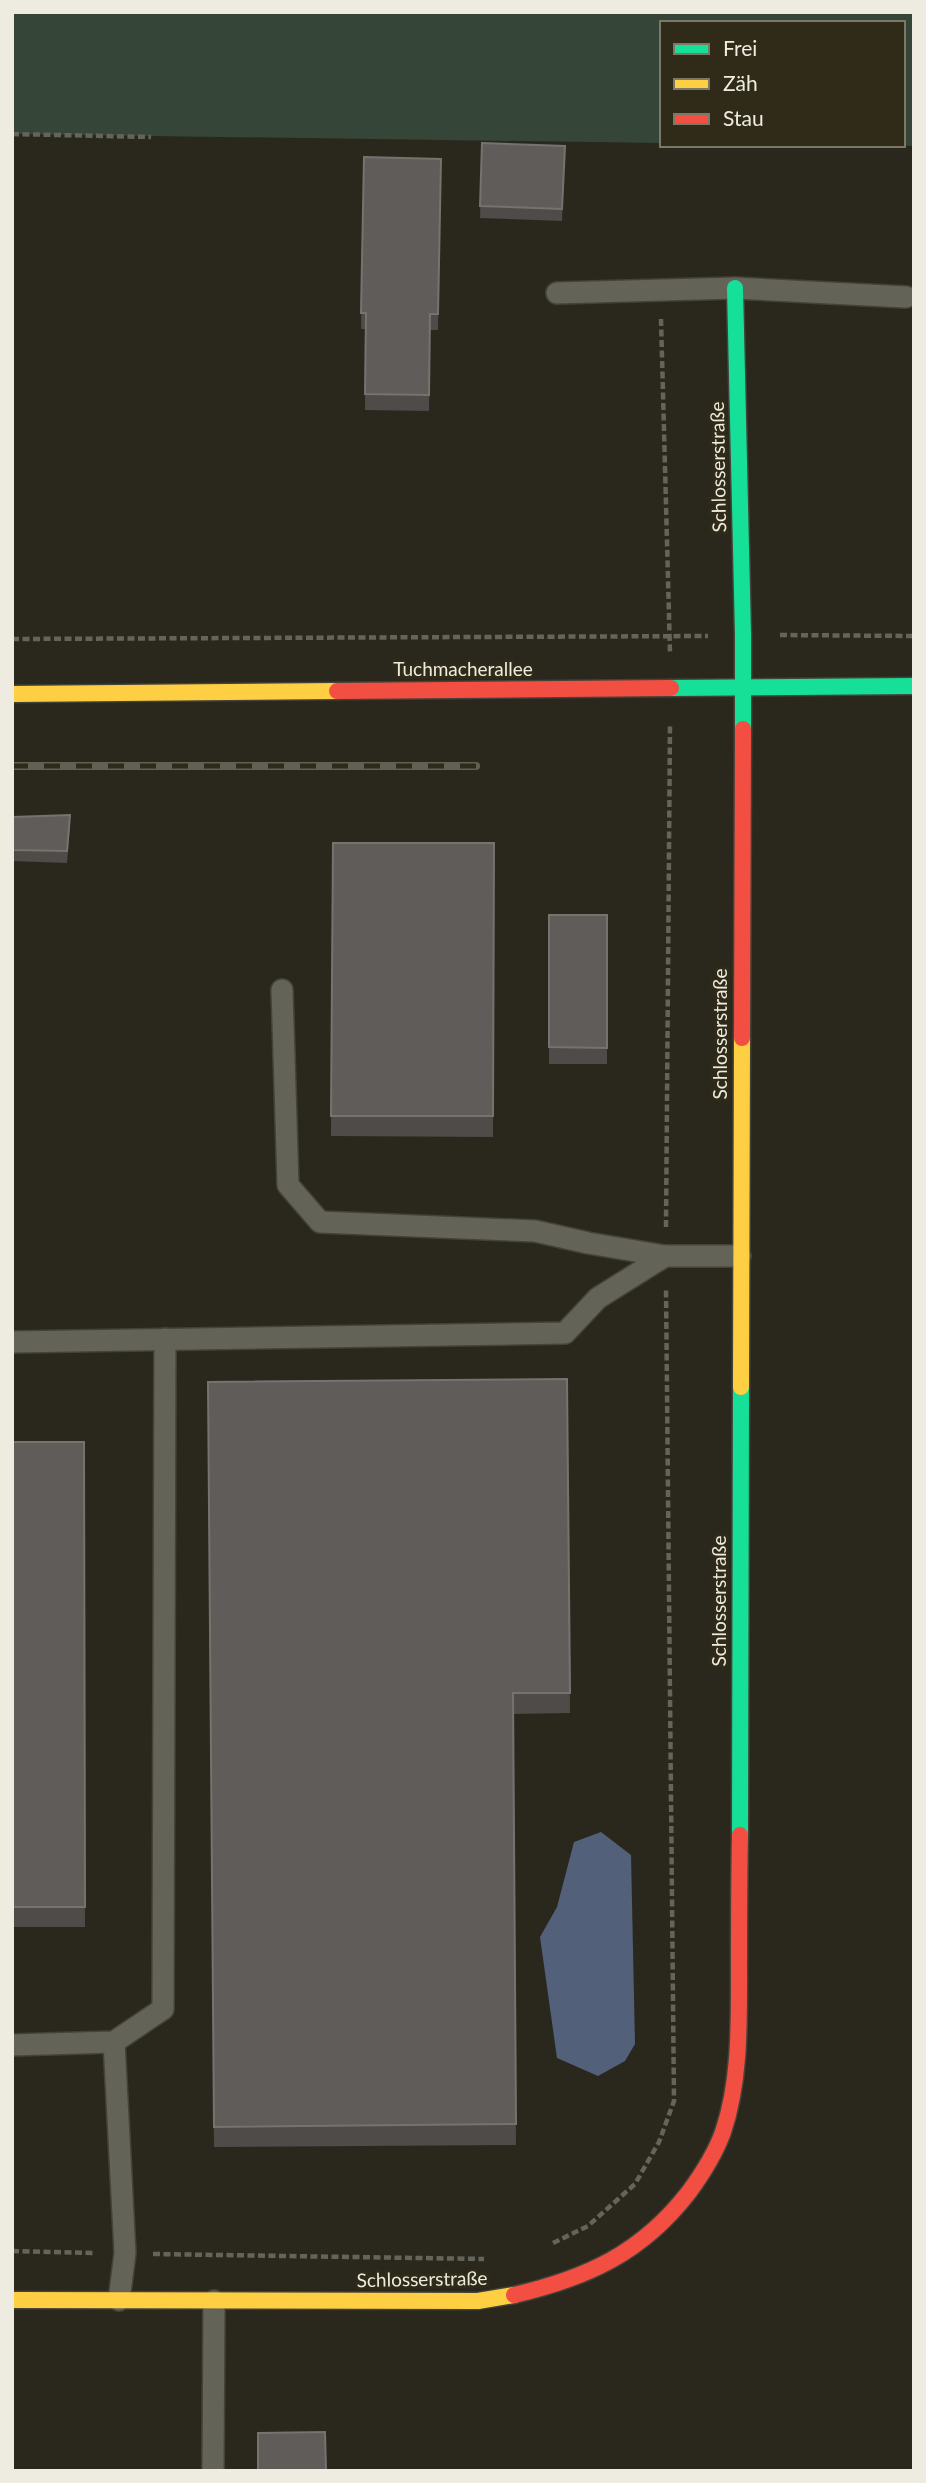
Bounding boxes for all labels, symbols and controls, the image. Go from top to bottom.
legend [660,21,905,147]
text: Frei [723,35,757,60]
text: Zäh [723,70,758,95]
text: Stau [723,105,764,130]
street label: Schlosserstraße [705,401,730,533]
street label: Tuchmacherallee [393,657,533,680]
street label: Schlosserstraße [708,969,731,1099]
street label: Schlosserstraße [707,1536,730,1666]
street label: Schlosserstraße [356,2266,488,2291]

